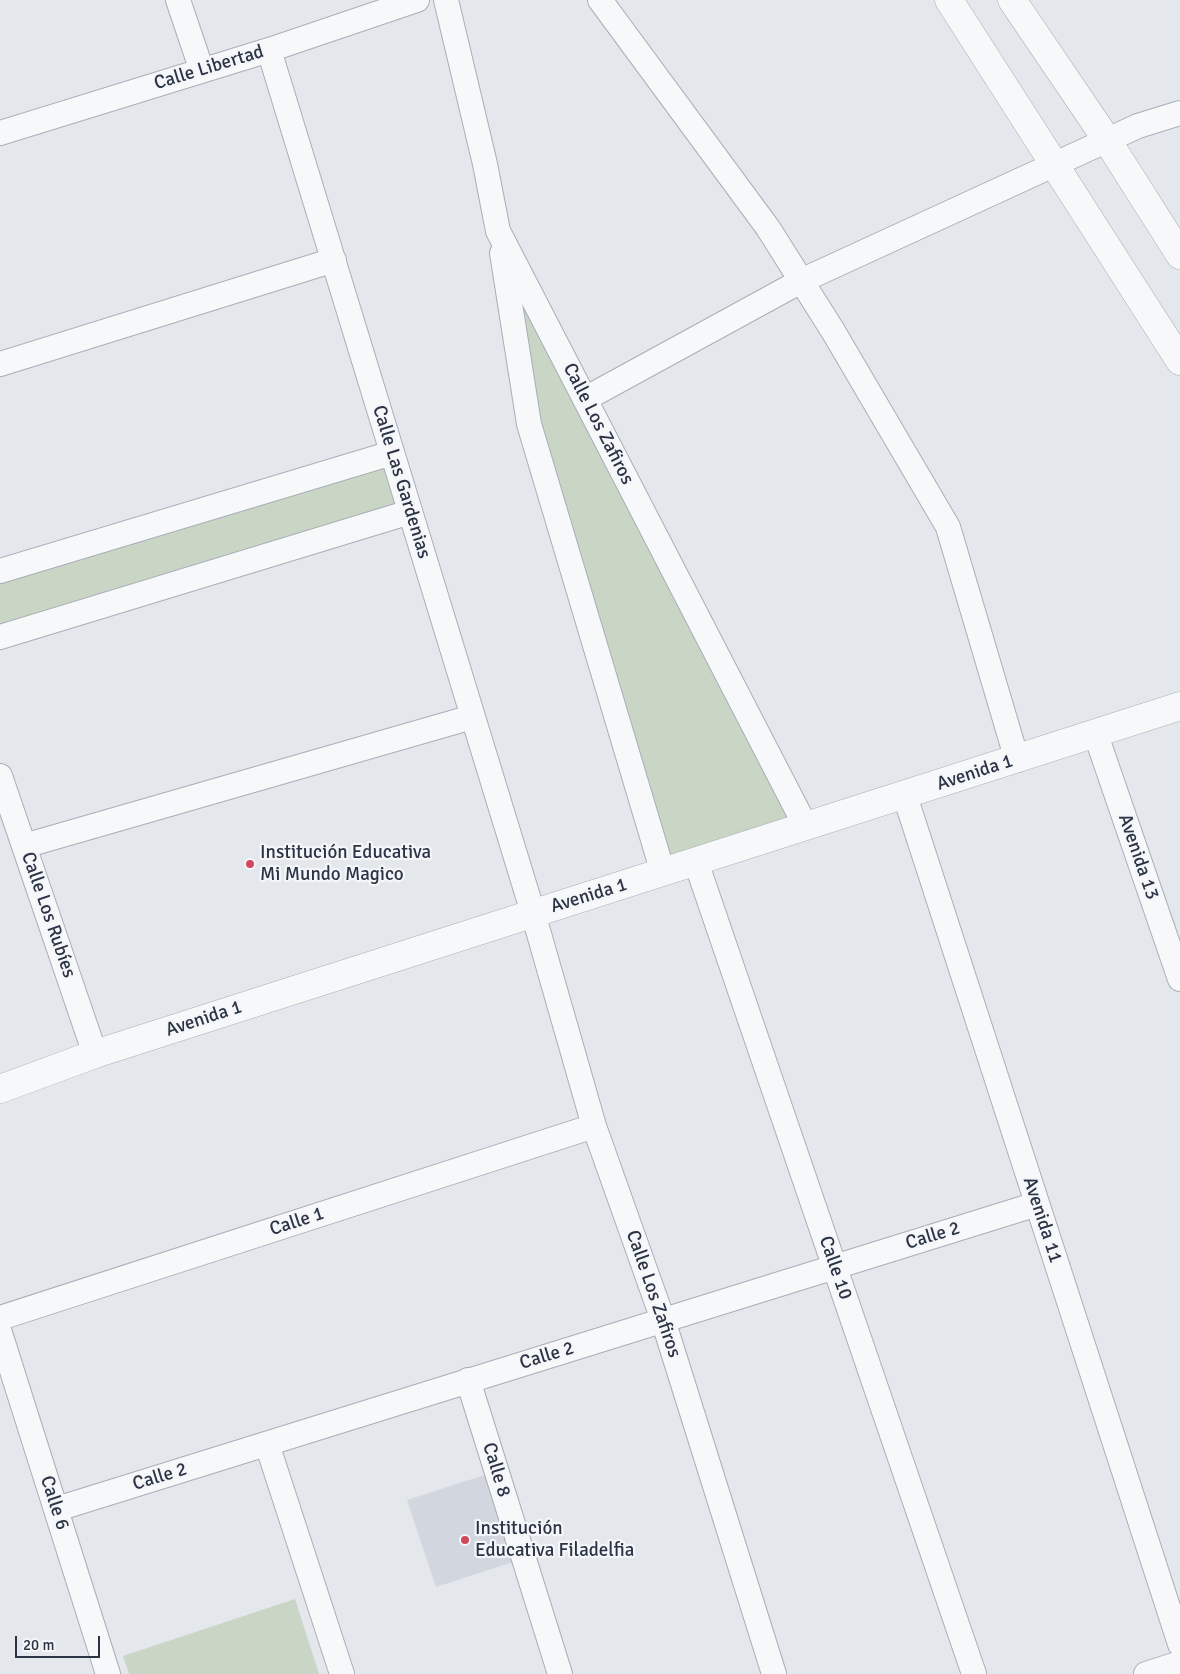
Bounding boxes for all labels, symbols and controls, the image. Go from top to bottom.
street label: Calle Libertad [151,41,267,95]
street label: Calle Los Zafiros [558,360,638,488]
street label: Calle Las Gardenias [367,403,435,561]
street label: Avenida 1 [934,750,1016,796]
street label: Avenida 13 [1113,811,1163,903]
place label: Institución Educativa Mi Mundo Magico [260,842,431,886]
street label: Calle Los Rubíes [16,849,80,981]
marker: Institución Educativa Mi Mundo Magico [244,858,256,870]
street label: Avenida 1 [548,874,630,918]
street label: Avenida 1 [163,996,245,1042]
street label: Avenida 11 [1017,1174,1067,1266]
street label: Calle 1 [267,1203,327,1241]
street label: Calle 2 [903,1217,963,1255]
street label: Calle Los Zafiros [621,1227,685,1361]
street label: Calle 10 [813,1233,857,1303]
street label: Calle 2 [517,1337,577,1375]
street label: Calle 8 [477,1440,515,1500]
street label: Calle 2 [130,1458,190,1496]
street label: Calle 6 [35,1473,73,1533]
place label: Institución Educativa Filadelfia [475,1518,634,1562]
marker: Institución Educativa Filadelfia [459,1534,471,1546]
scale bar [18,1626,102,1658]
text: 20 m [23,1636,54,1654]

